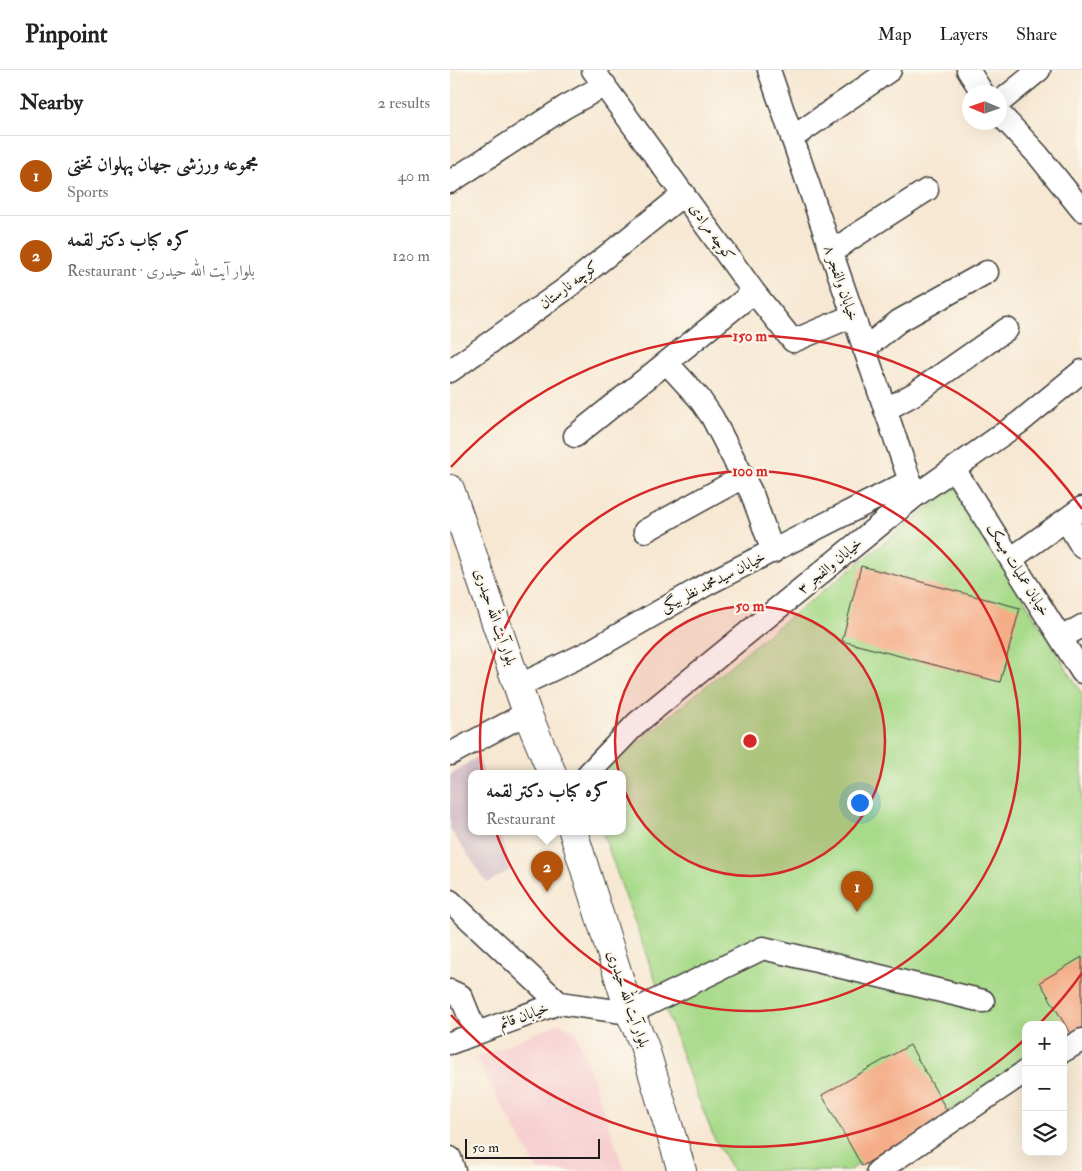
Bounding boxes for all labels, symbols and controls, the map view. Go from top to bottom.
text: Pinpoint [25,19,108,50]
text: Map [878,23,912,46]
text: Layers [940,23,988,46]
text: Share [1016,23,1057,46]
north arrow [962,85,1007,130]
text: Nearby [20,89,83,116]
text: 2 results [377,93,430,113]
text: مجموعه ورزشی جهان پهلوان تختی [67,152,258,176]
text: 1 [33,166,39,186]
text: 40 m [397,166,430,186]
text: Sports [67,182,108,202]
street label: کوچه مرادی [684,199,739,265]
text: کره کباب دکتر لقمه [67,228,189,252]
street label: خیابان والفجر ۸ [819,243,863,323]
text: 2 [32,246,40,266]
text: 120 m [392,246,430,266]
street label: کوچه نارستان [536,257,603,314]
text: Restaurant · بلوار آیت الله حیدری [67,261,255,281]
text: 150 m [733,327,767,346]
text: 100 m [732,462,768,481]
street label: خیابان عملیات میمک [982,520,1054,620]
street label: خیابان والفجر ۳ [794,533,866,599]
street label: خیابان سیدمحمد نظر بیگی [657,547,769,618]
street label: بلوار آیت الله حیدری [469,565,523,668]
text: 50 m [736,597,765,616]
centre of rings [741,732,759,750]
popup [468,770,626,835]
text: کره کباب دکتر لقمه [486,779,608,803]
your location [847,790,873,816]
text: Restaurant [486,809,555,829]
pin: 2 [531,851,563,892]
pin: 1 [841,871,873,912]
street label: بلوار آیت الله حیدری [602,947,656,1050]
street label: خیابان قائم [496,998,553,1037]
map controls [1022,1021,1067,1156]
button: + [1022,1021,1067,1066]
button: − [1022,1066,1067,1111]
button: layers [1022,1111,1067,1156]
scale bar [465,1136,600,1159]
text: 50 m [472,1139,499,1156]

